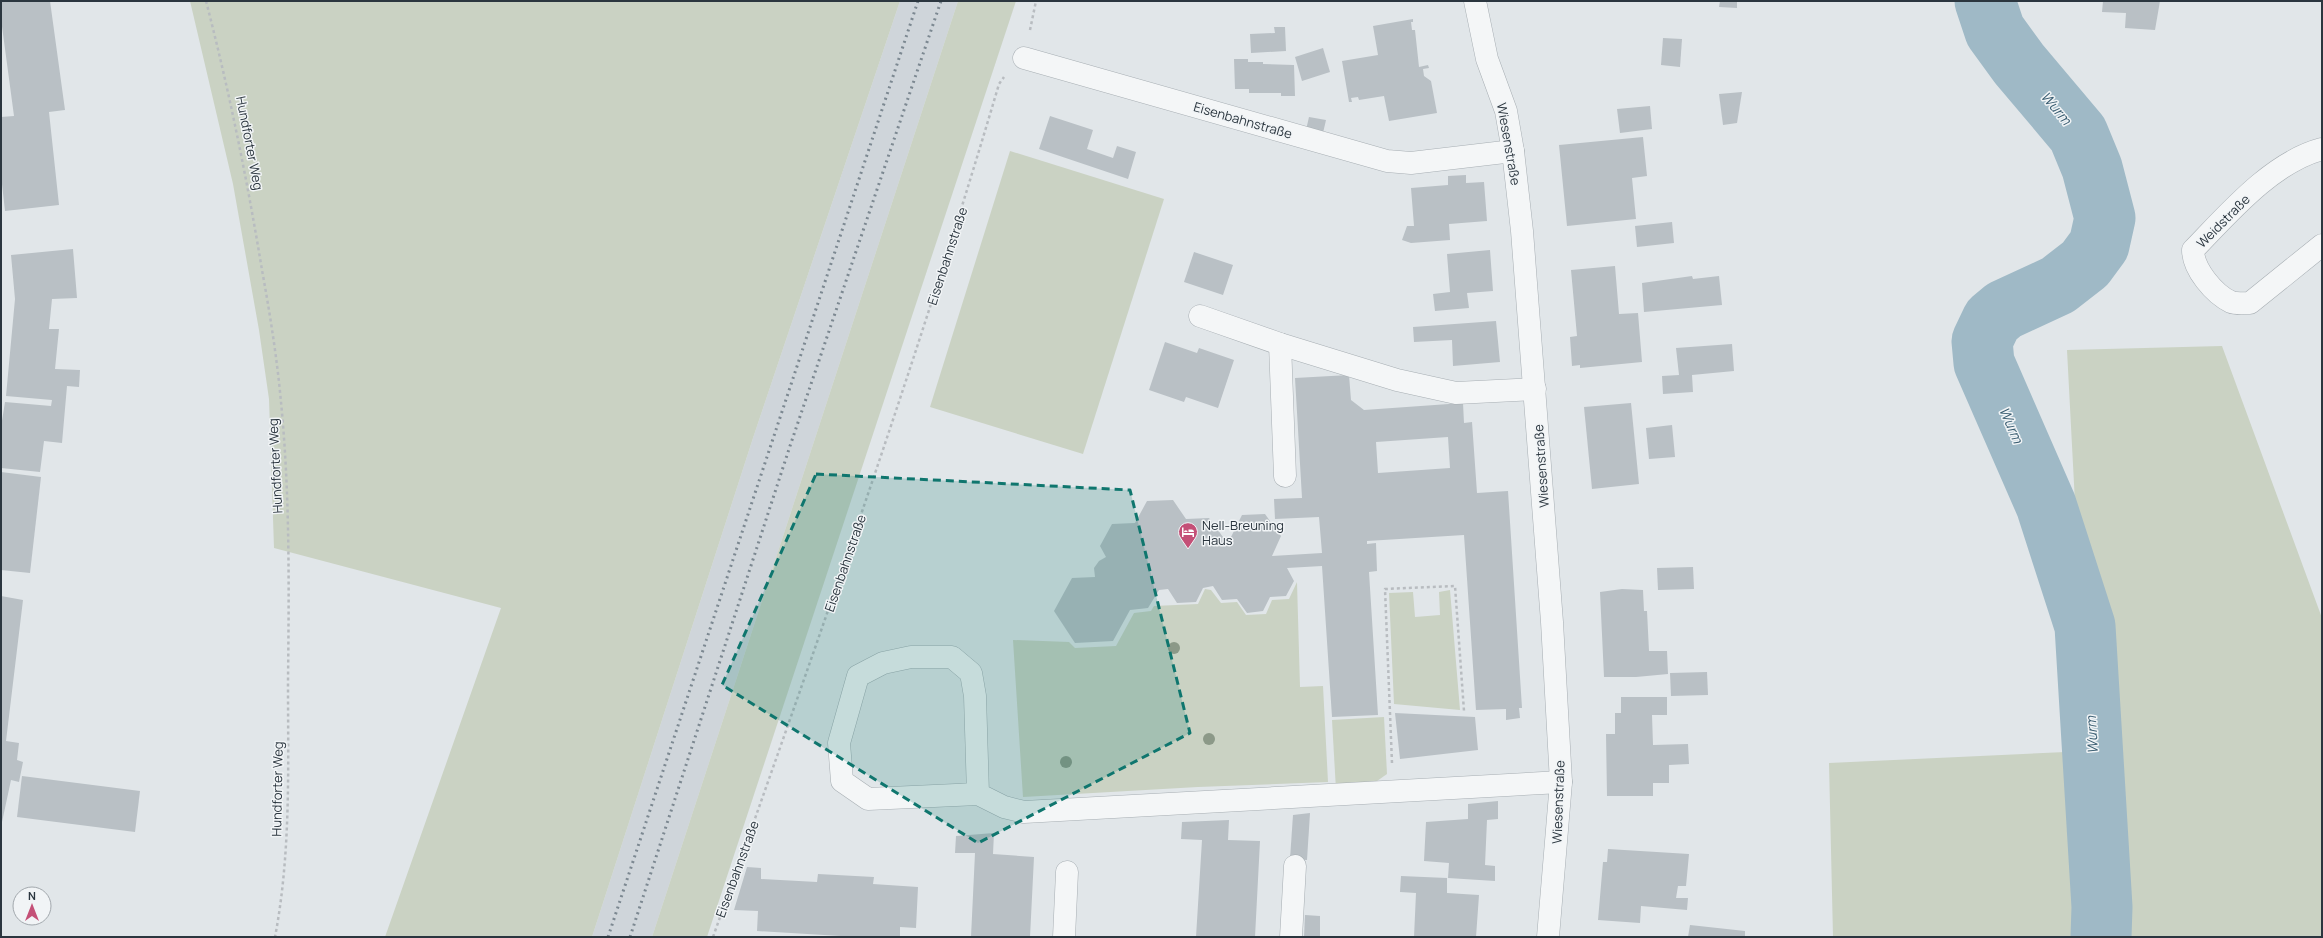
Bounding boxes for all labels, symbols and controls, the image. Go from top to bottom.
water label: Wurm [2037,87,2077,129]
street label: Hundforter Weg [232,95,268,191]
street label: Eisenbahnstraße [1192,97,1295,143]
street label: Wiesenstraße [1493,101,1525,187]
street label: Weidstraße [2192,190,2254,252]
street label: Eisenbahnstraße [923,204,971,307]
water label: Wurm [1995,404,2028,447]
street label: Hundforter Weg [264,418,286,514]
street label: Wiesenstraße [1529,423,1553,508]
street label: Eisenbahnstraße [820,512,870,614]
place label: Nell-Breuning Haus [1202,516,1284,549]
hotel icon: Nell-Breuning Haus [1177,521,1199,549]
water label: Wurm [2081,714,2102,754]
street label: Hundforter Weg [267,741,287,837]
street label: Wiesenstraße [1548,760,1568,844]
street label: Eisenbahnstraße [711,818,763,920]
north arrow [12,886,52,926]
text: N [28,888,36,903]

